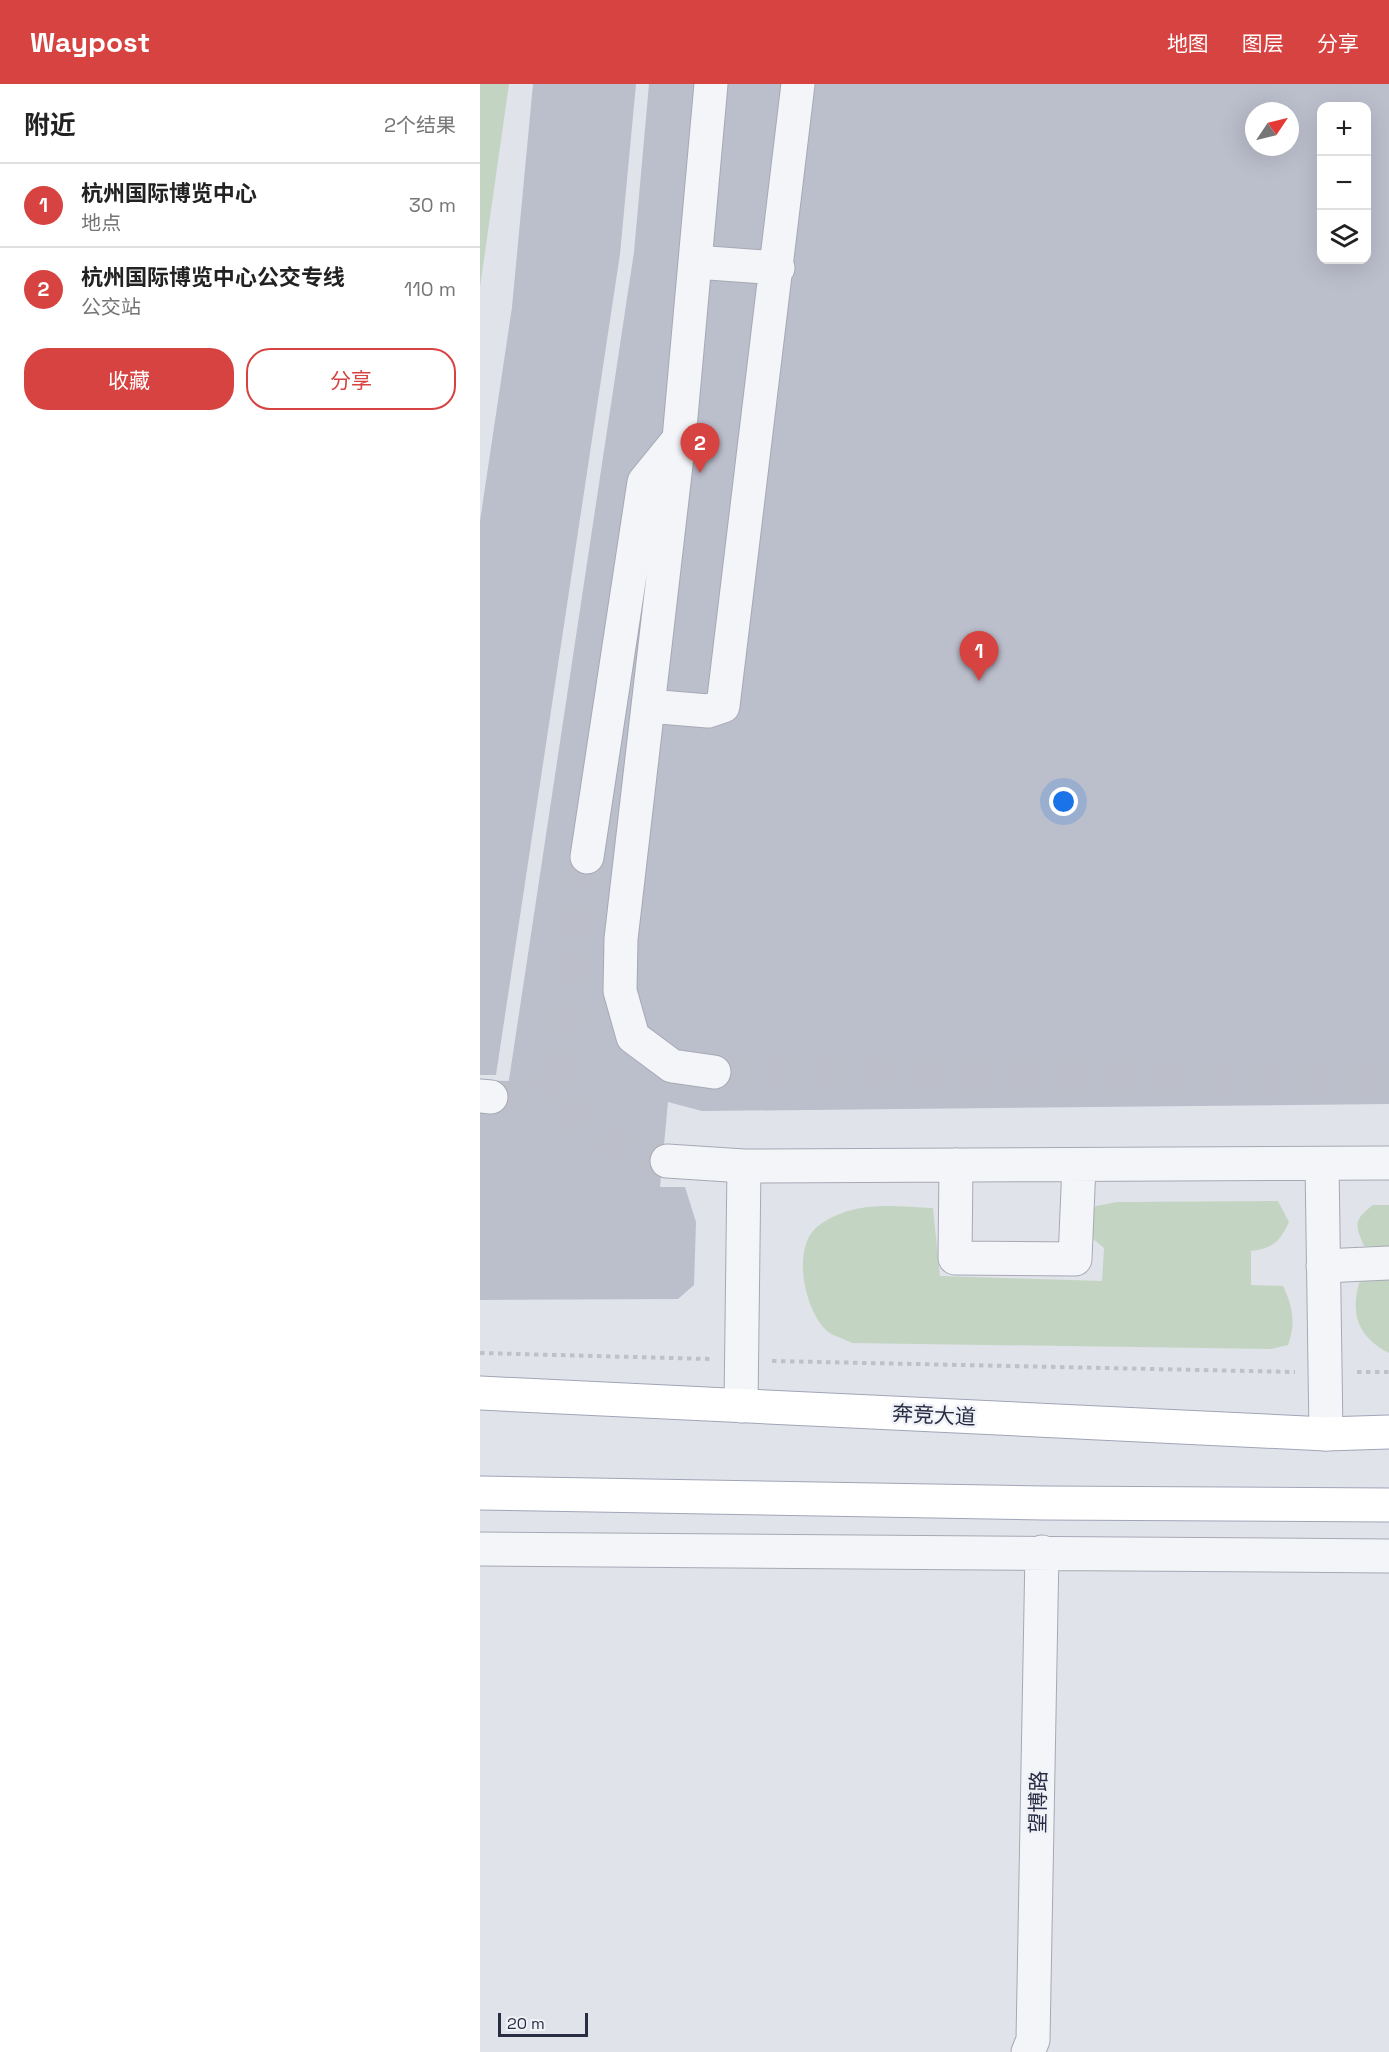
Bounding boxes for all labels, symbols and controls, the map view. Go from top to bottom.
text: Waypost [30,24,150,60]
text: 地图 [1167,30,1209,57]
text: 图层 [1242,30,1284,57]
text: 分享 [1317,30,1359,57]
north arrow [1245,102,1299,156]
map controls [1317,102,1371,264]
button: + [1317,102,1371,156]
text: 附近 [24,108,76,142]
text: 2个结果 [384,112,456,138]
button: − [1317,156,1371,210]
text: 杭州国际博览中心 [81,179,257,207]
text: 1 [39,192,48,218]
text: 30 m [409,192,456,218]
text: 地点 [81,210,121,236]
button: layers [1317,210,1371,264]
text: 杭州国际博览中心公交专线 [81,263,345,291]
text: 2 [38,276,49,302]
text: 110 m [404,276,456,302]
text: 公交站 [81,294,141,320]
button: 收藏 [24,348,234,410]
button: 分享 [246,348,456,410]
pin: 2 [680,424,720,473]
pin: 1 [960,632,998,681]
your location [1049,787,1078,816]
street label: 奔竞大道 [891,1399,977,1431]
street label: 望博路 [1024,1770,1052,1834]
scale bar [498,2010,588,2038]
text: 20 m [507,2013,545,2034]

